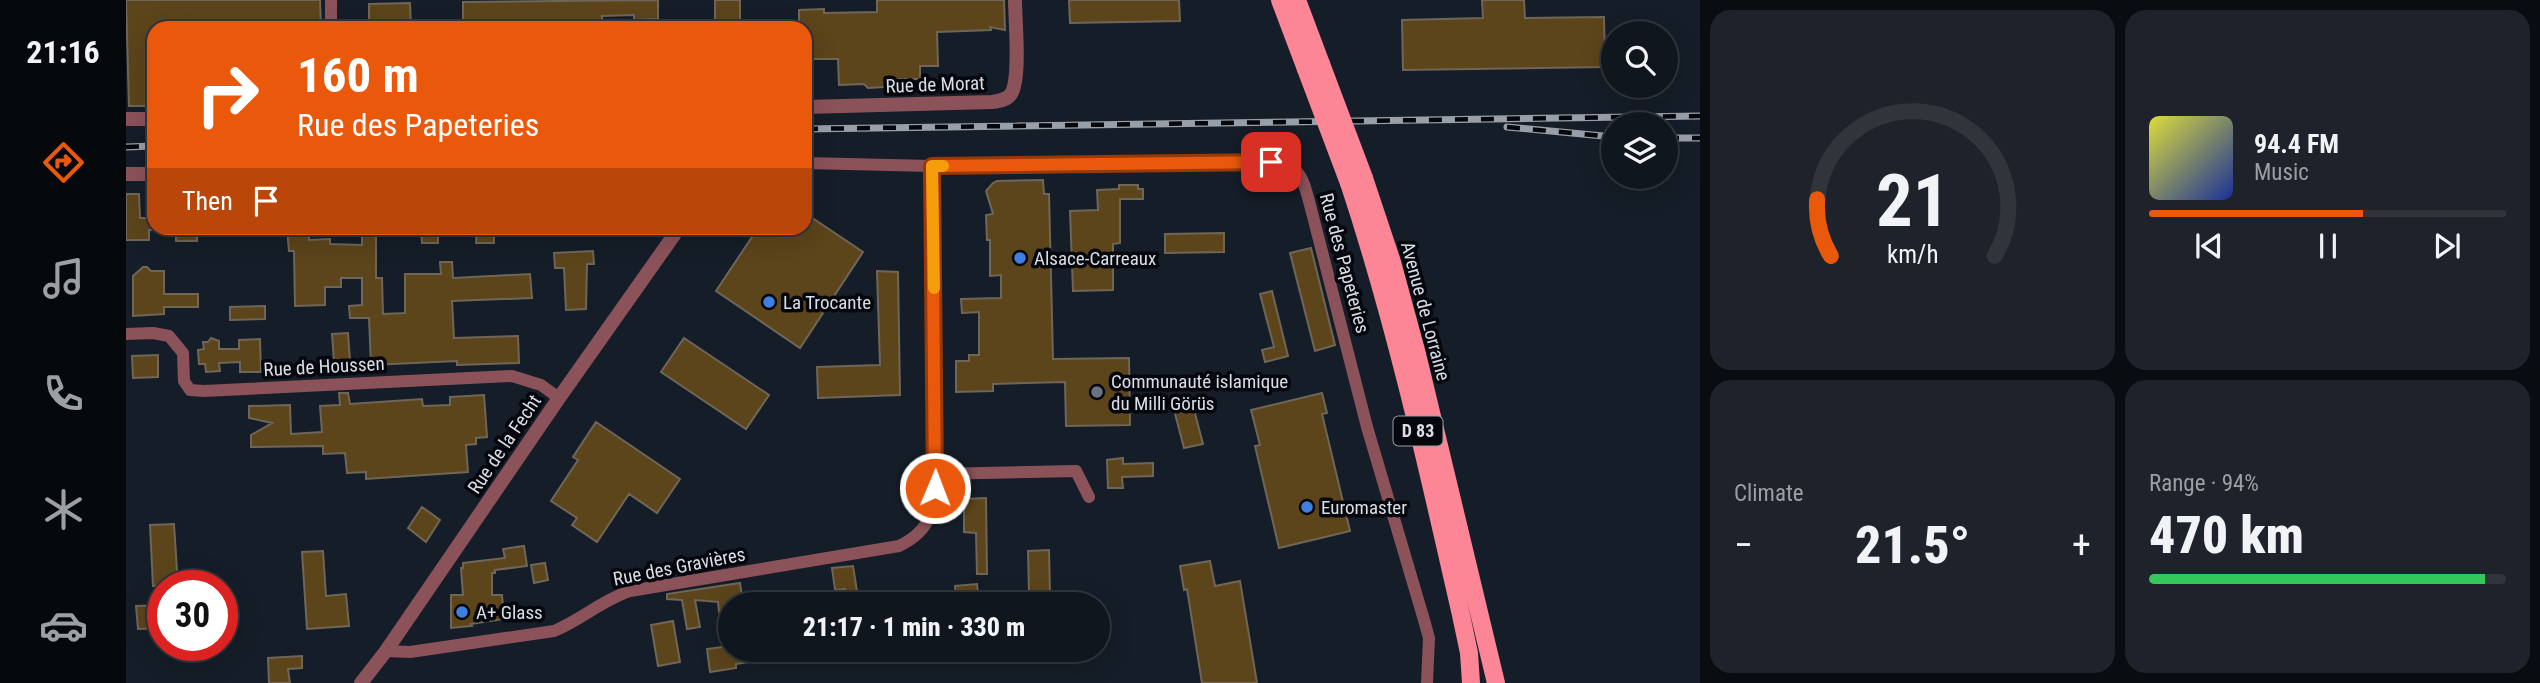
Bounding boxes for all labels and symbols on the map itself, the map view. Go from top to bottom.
street label: Rue de Morat [885,71,985,98]
pin [1241,132,1301,192]
street label: Rue des Papeteries [1315,191,1374,336]
street label: Avenue de Lorraine [1396,239,1455,383]
place label: Alsace-Carreaux [1034,247,1156,270]
marker: Alsace-Carreaux [1012,250,1028,266]
place label: La Trocante [783,291,871,314]
marker: La Trocante [761,294,777,310]
street label: Rue de Houssen [263,352,385,381]
place label: Communauté islamique du Milli Görüs [1111,370,1288,415]
marker: Communauté islamique du Milli Görüs [1089,384,1105,400]
street label: Rue de la Fecht [463,390,546,498]
road number: D 83 [1394,416,1442,446]
position arrow [898,451,972,525]
place label: Euromaster [1321,496,1407,519]
marker: Euromaster [1299,499,1315,515]
street label: Rue des Gravières [611,542,747,591]
speed limit sign: 30 [147,570,238,661]
place label: A+ Glass [476,601,543,624]
marker: A+ Glass [454,604,470,620]

